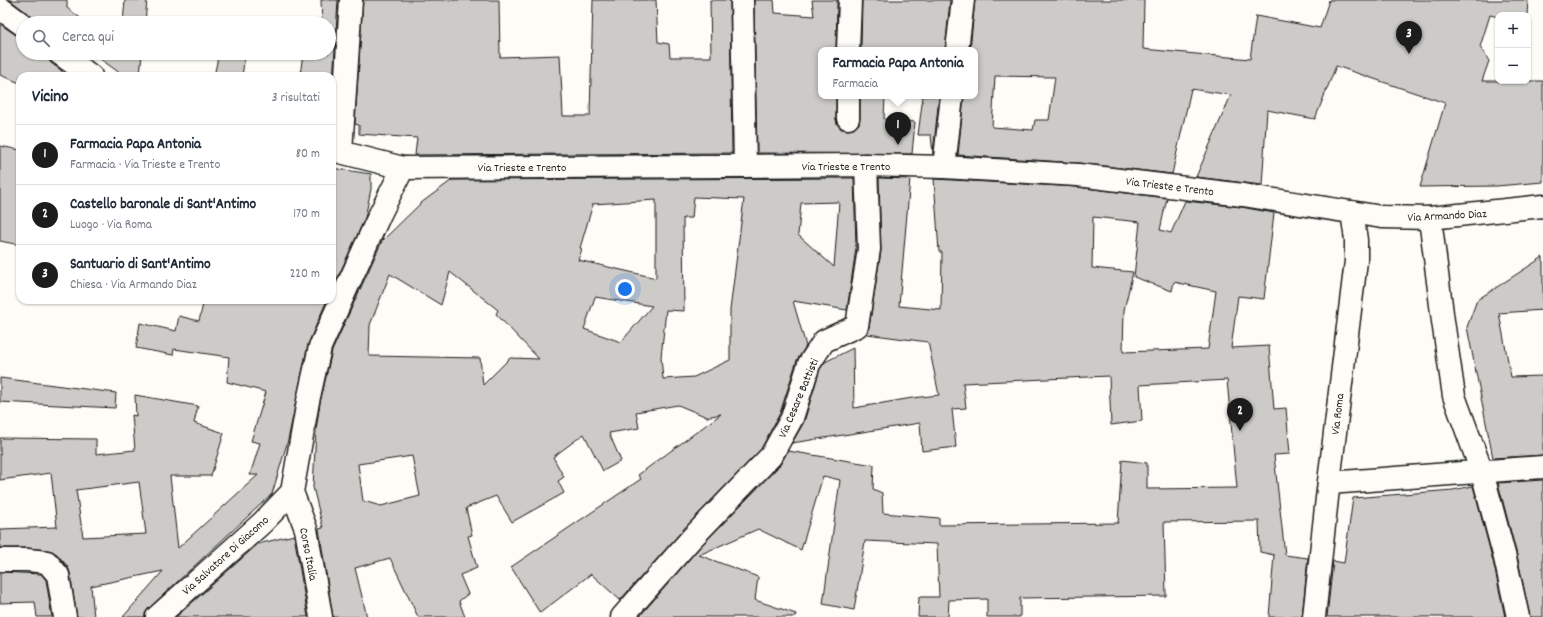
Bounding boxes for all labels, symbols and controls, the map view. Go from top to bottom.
map controls [1495,12,1531,84]
button: + [1495,12,1531,48]
search box [16,16,336,60]
pin: 3 [1396,21,1422,54]
icon: search [30,27,52,49]
text: Cerca qui [62,27,114,49]
popup [818,47,978,99]
button: − [1495,48,1531,84]
text: Farmacia Papa Antonia [832,53,964,75]
text: Farmacia [832,75,878,94]
text: Vicino [32,86,69,110]
text: 3 risultati [272,89,320,108]
pin: 1 [885,112,911,145]
text: Farmacia Papa Antonia [70,134,201,156]
text: 1 [44,145,46,164]
text: 80 m [296,145,320,164]
text: Farmacia · Via Trieste e Trento [70,156,220,175]
street label: Via Trieste e Trento [802,159,890,176]
street label: Via Trieste e Trento [478,160,566,177]
street label: Via Trieste e Trento [1125,174,1215,201]
text: Castello baronale di Sant'Antimo [70,194,256,216]
text: 2 [42,205,48,224]
text: 170 m [293,205,320,224]
street label: Via Armando Diaz [1407,206,1487,227]
text: Luogo · Via Roma [70,216,152,235]
text: Santuario di Sant'Antimo [70,254,211,276]
text: 3 [42,265,48,284]
text: 220 m [290,265,320,284]
text: Chiesa · Via Armando Diaz [70,276,197,295]
your location [615,279,635,299]
street label: Via Cesare Battisti [775,356,824,441]
street label: Via Roma [1328,392,1349,436]
pin: 2 [1227,398,1253,431]
street label: Via Salvatore Di Giacomo [179,512,273,600]
street label: Corso Italia [294,526,321,582]

